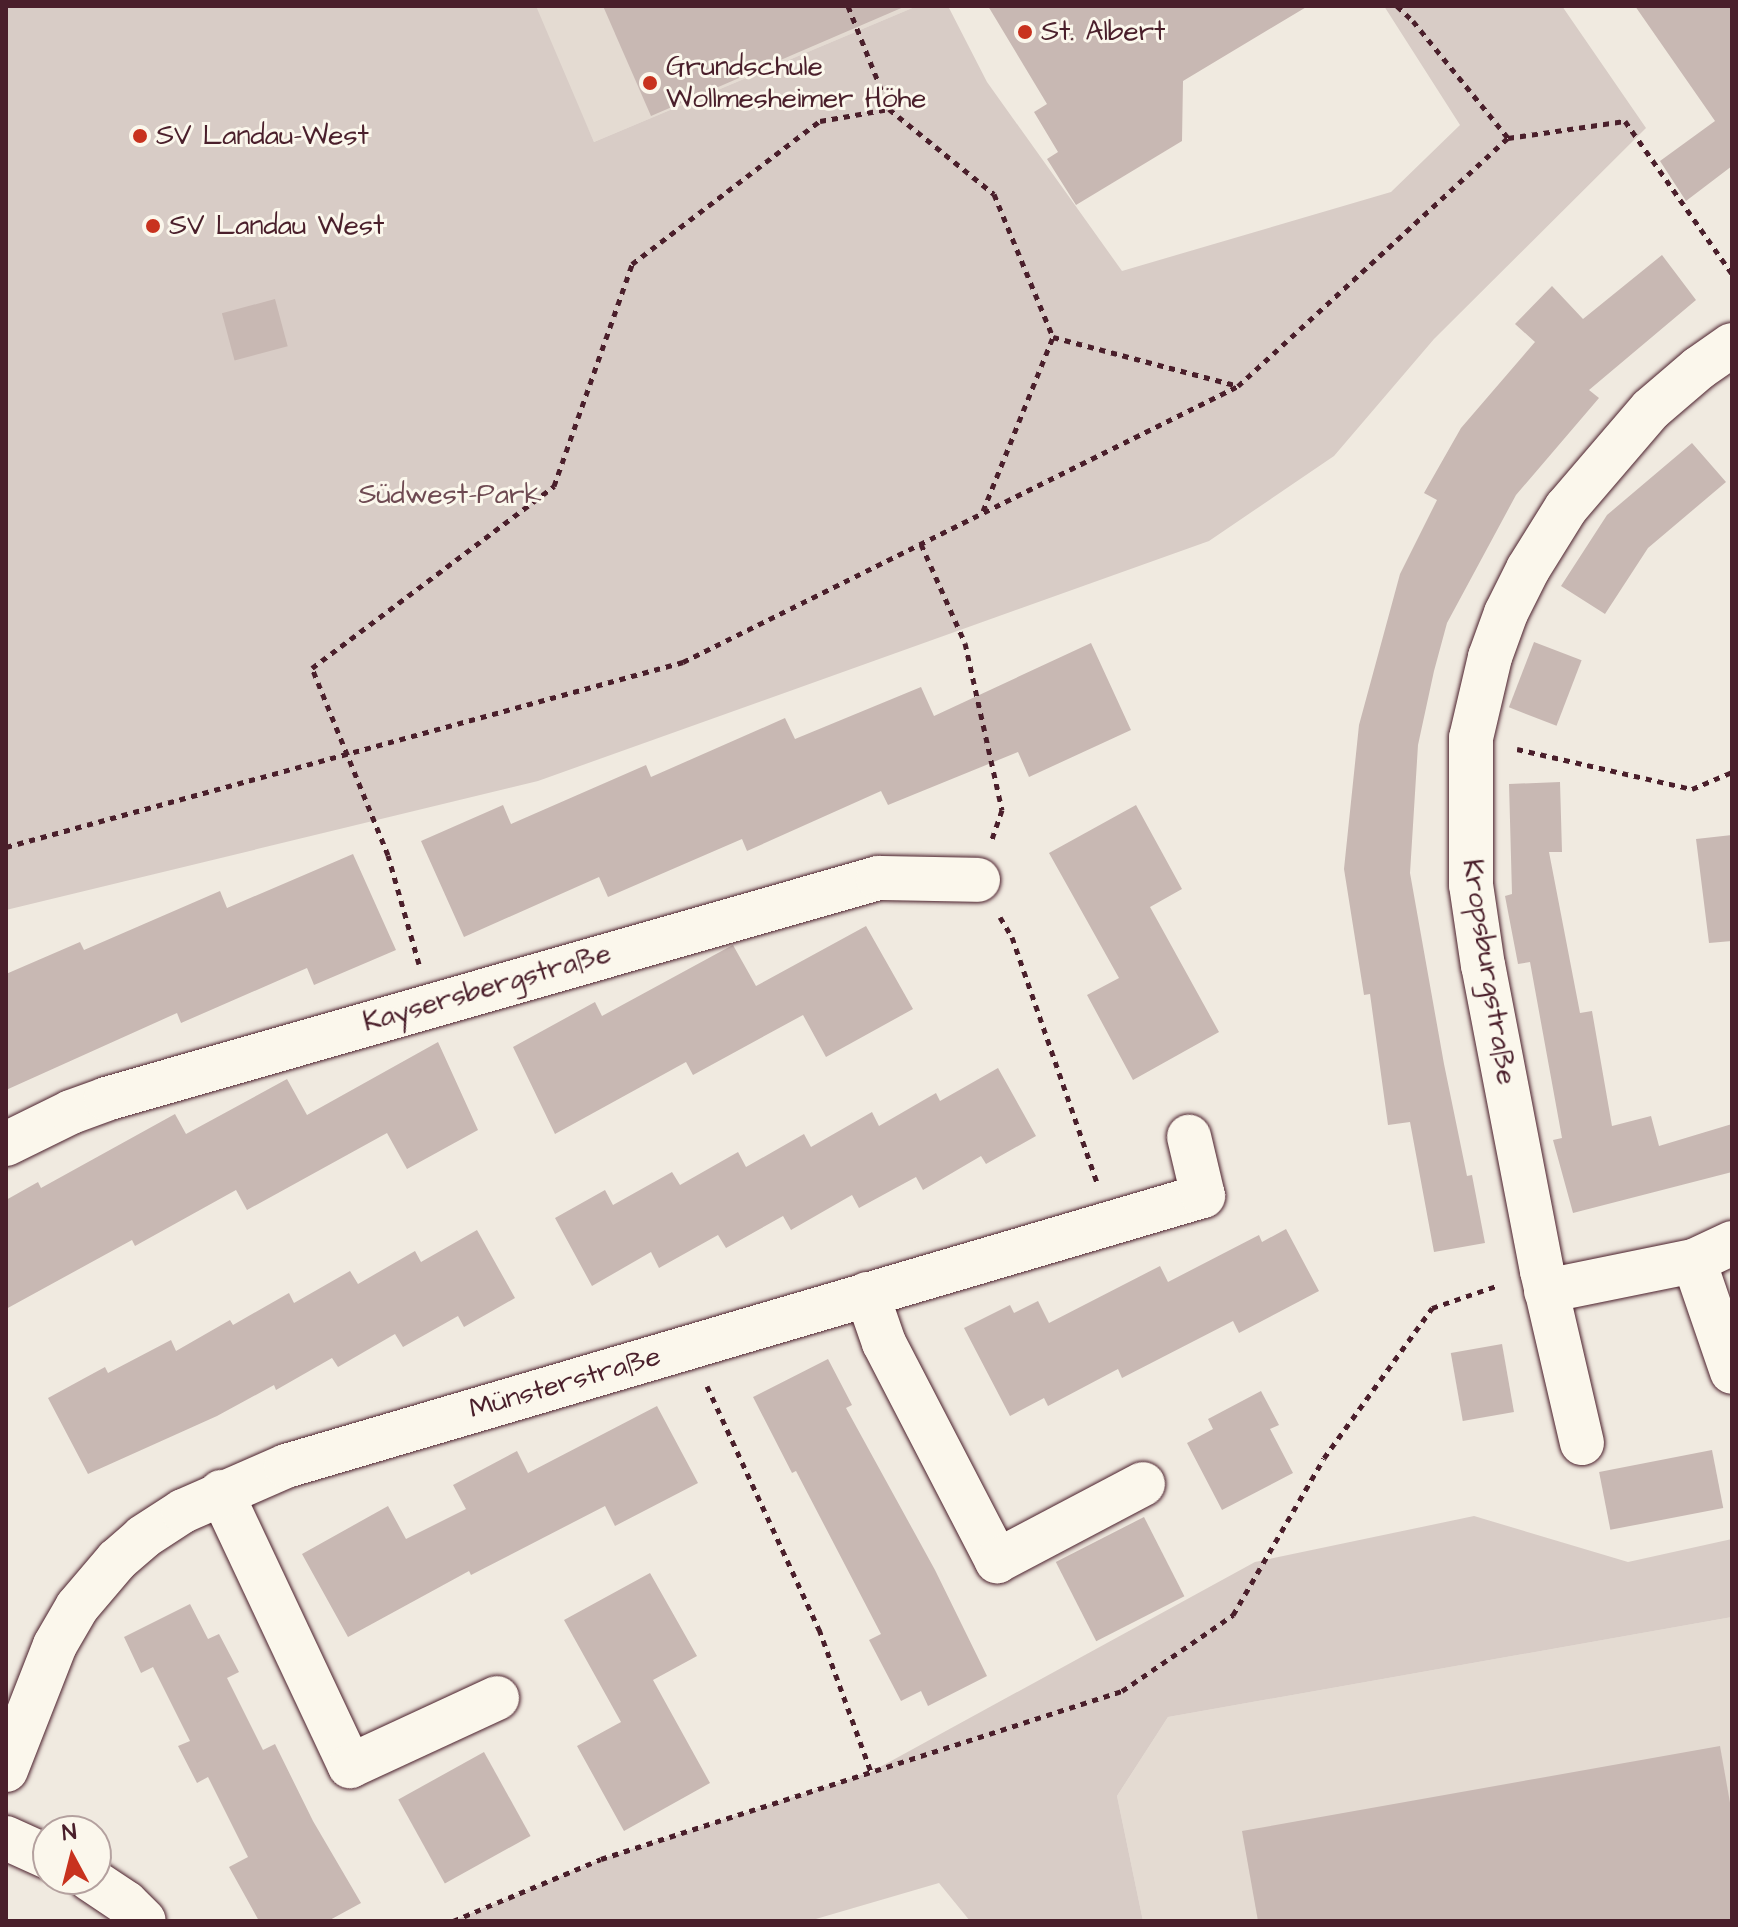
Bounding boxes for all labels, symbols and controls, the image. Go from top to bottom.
place label: St. Albert [1041,15,1165,49]
marker: St. Albert [1016,23,1034,41]
place label: Grundschule Wollmesheimer Höhe [666,50,926,116]
marker: Grundschule Wollmesheimer Höhe [641,74,659,92]
place label: SV Landau-West [156,119,369,153]
marker: SV Landau-West [131,127,149,145]
place label: SV Landau West [169,209,384,243]
marker: SV Landau West [144,217,162,235]
park label: Südwest-Park [358,478,542,512]
street label: Kropsburgstraße [1455,857,1523,1087]
street label: Kaysersbergstraße [359,937,615,1039]
street label: Münsterstraße [465,1340,665,1426]
north arrow [32,1815,112,1895]
text: N [61,1816,78,1849]

